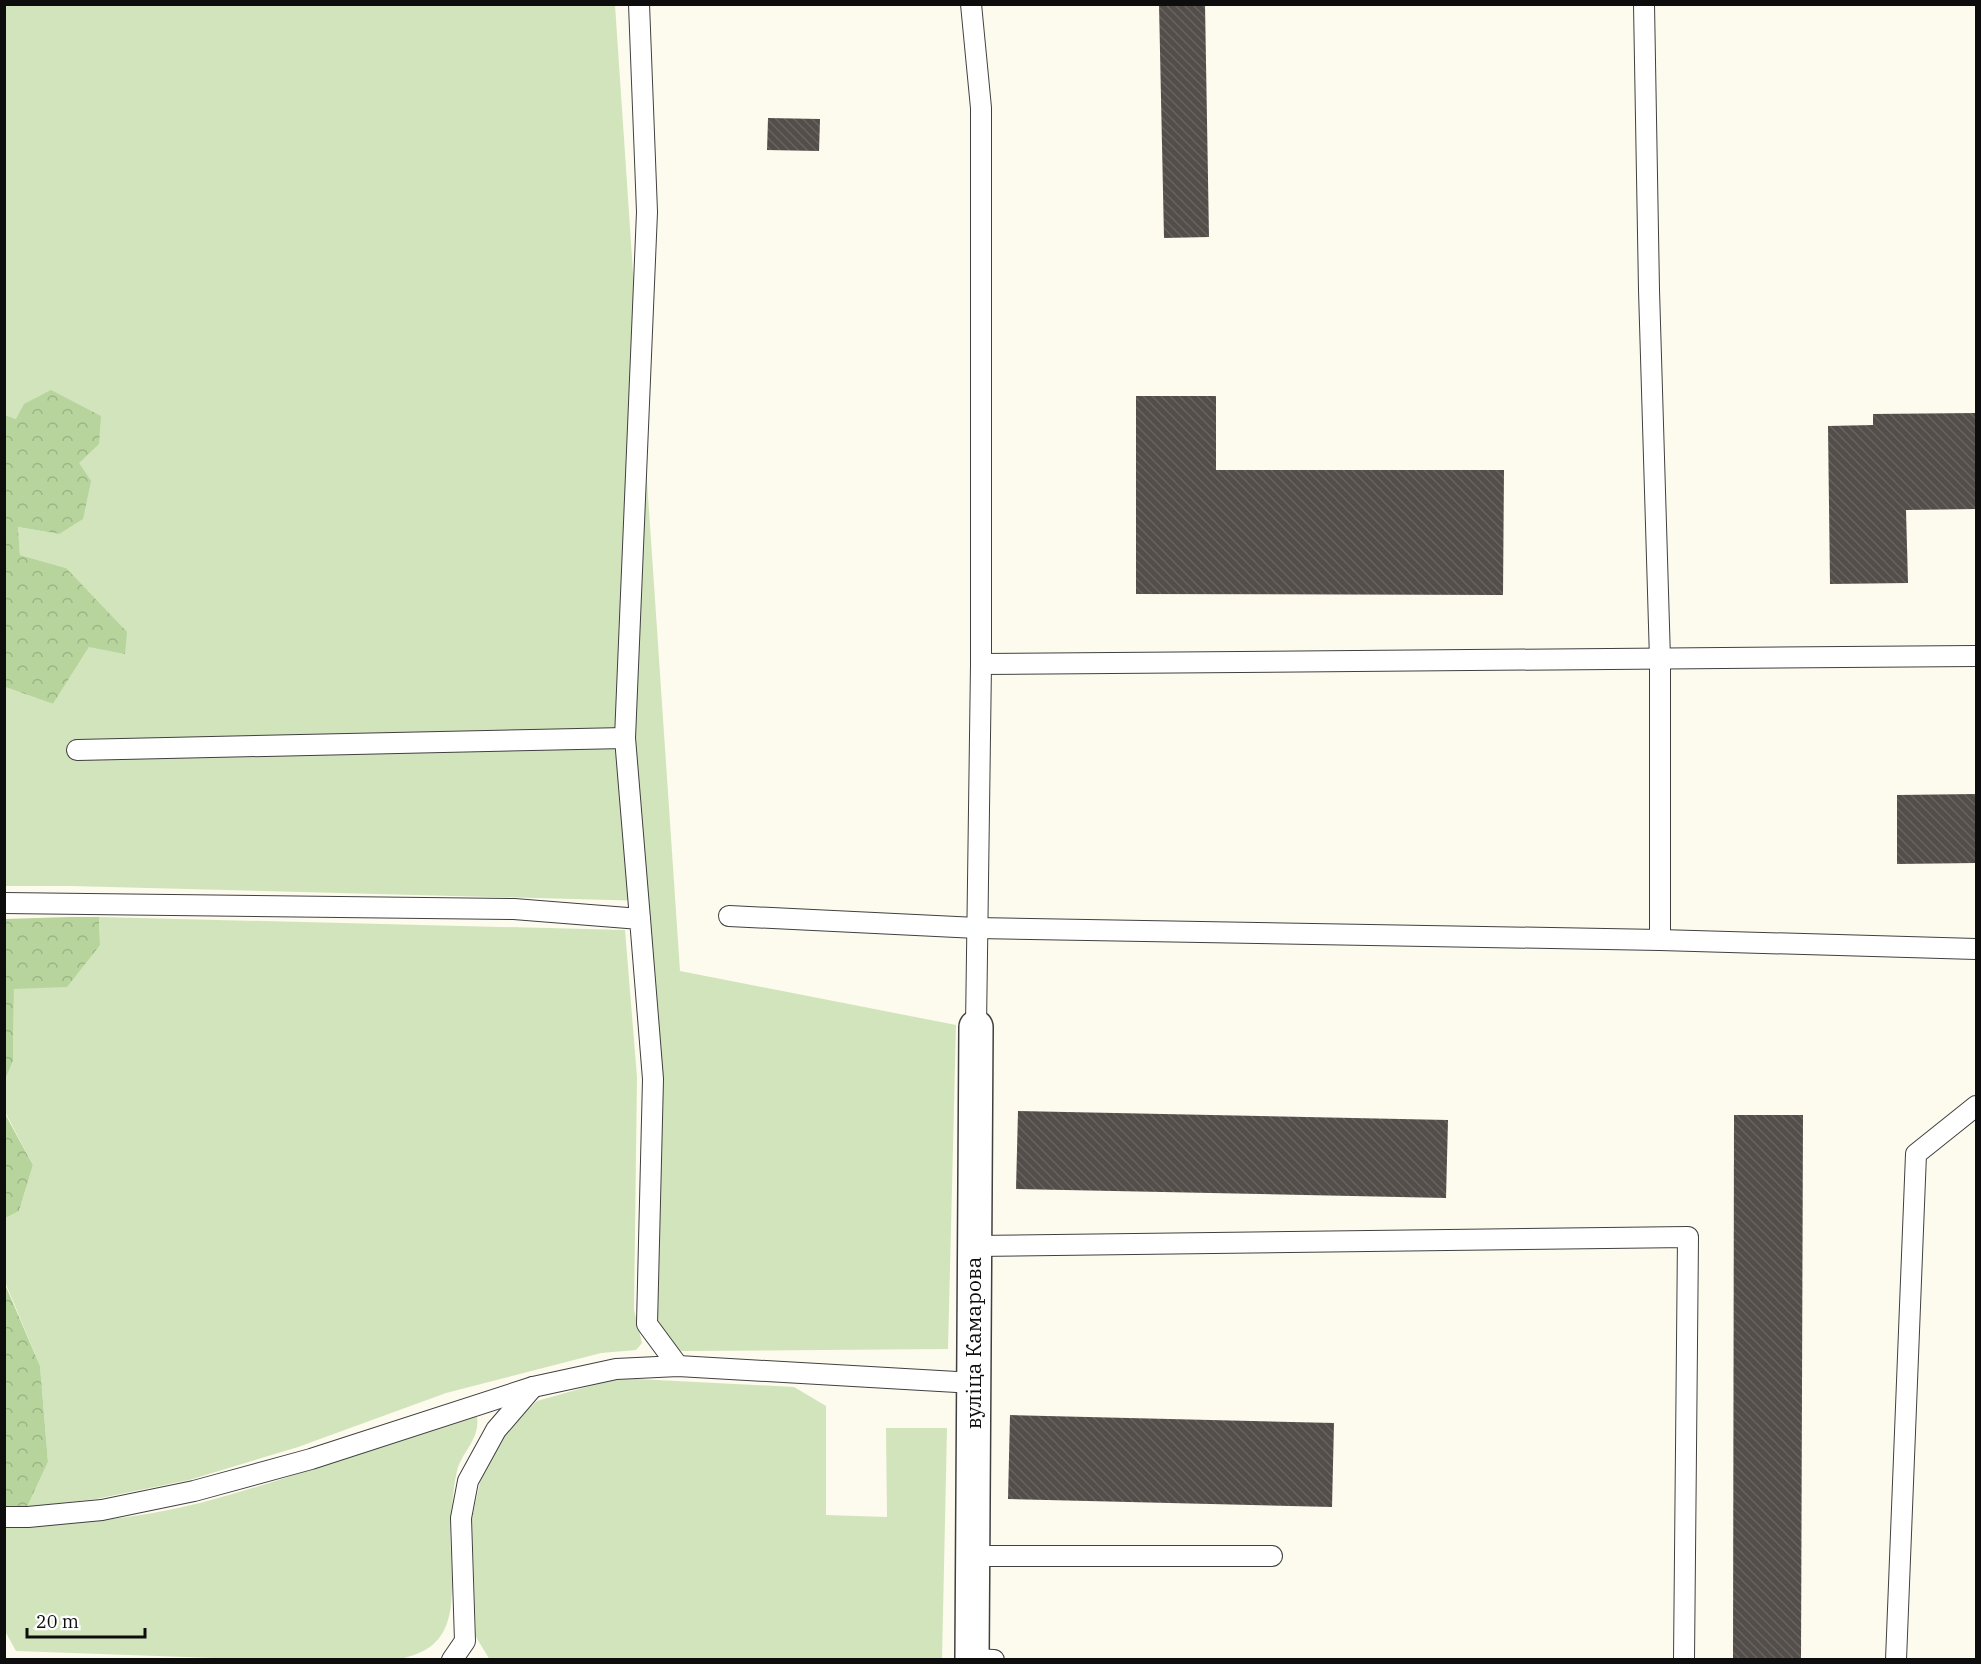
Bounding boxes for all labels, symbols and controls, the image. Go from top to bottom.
street label: вуліца Камарова [959,1257,987,1429]
scale bar [27,1601,146,1639]
text: 20 m [36,1610,79,1633]

